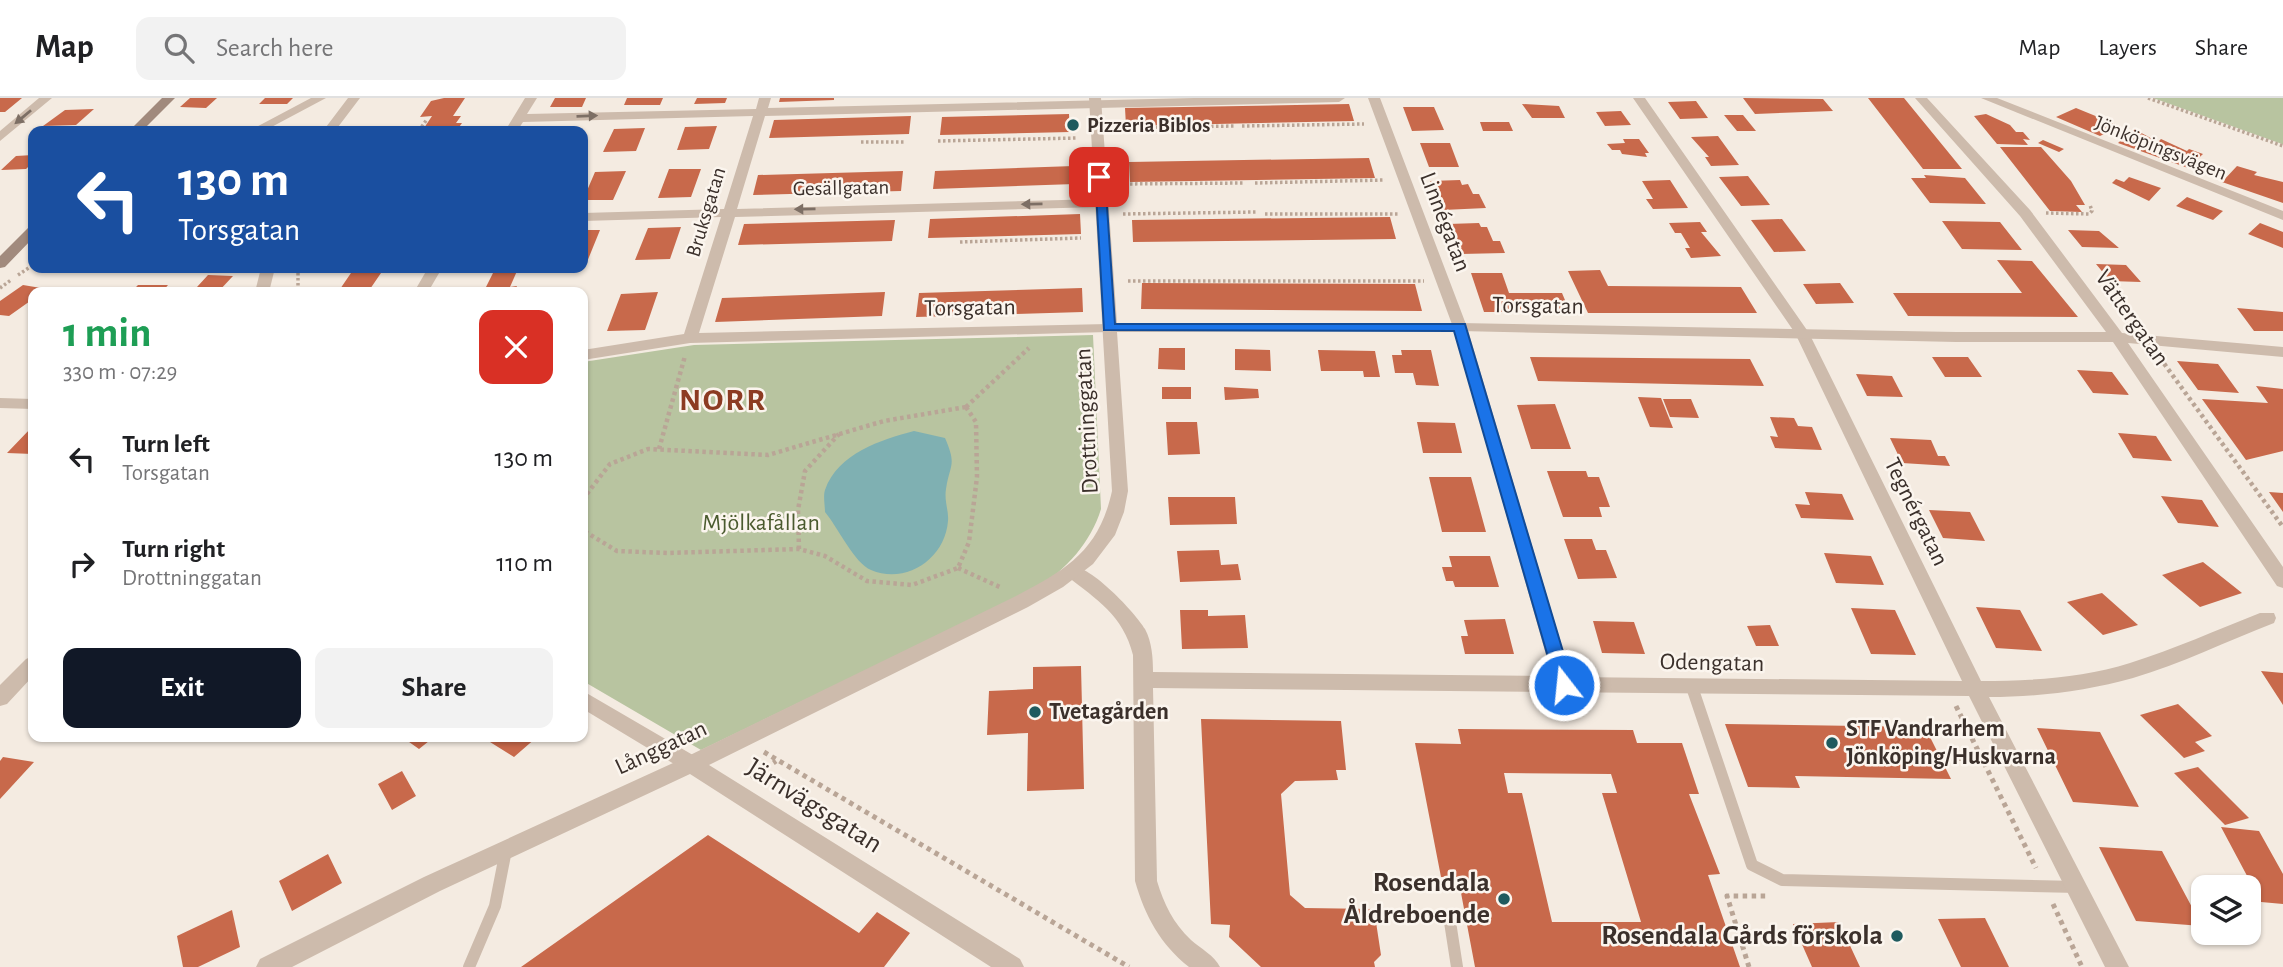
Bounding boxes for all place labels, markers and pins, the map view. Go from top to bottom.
place label: Pizzeria Biblos [1087,115,1210,136]
marker: Pizzeria Biblos [1065,117,1081,133]
pin [1069,147,1129,207]
place label: Tvetagården [1049,700,1169,724]
marker: Tvetagården [1027,704,1043,720]
place label: STF Vandrarhem Jönköping/Huskvarna [1846,717,2056,769]
marker: STF Vandrarhem Jönköping/Huskvarna [1824,735,1840,751]
place label: Rosendala Åldreboende [1344,869,1490,929]
marker: Rosendala Åldreboende [1496,891,1512,907]
place label: Rosendala Gårds förskola [1601,922,1883,950]
marker: Rosendala Gårds förskola [1889,928,1905,944]

